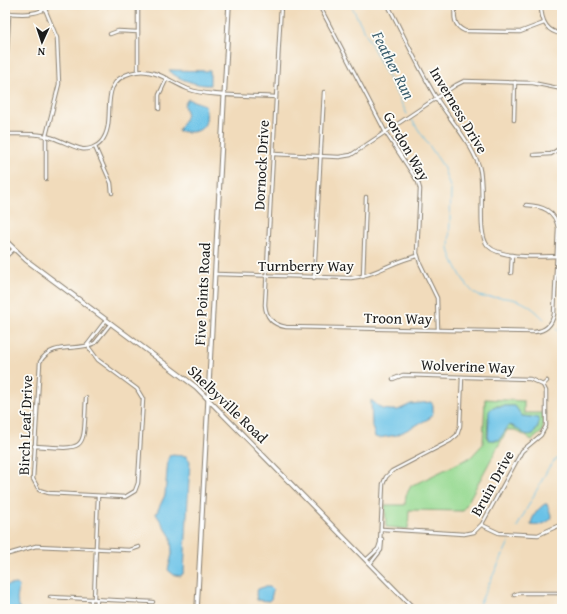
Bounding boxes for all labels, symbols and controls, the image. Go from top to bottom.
north arrow [22,22,62,62]
water label: Feather Run [366,26,421,103]
text: N [37,44,46,60]
street label: Inverness Drive [425,63,493,157]
street label: Gordon Way [379,108,436,185]
street label: Dornock Drive [248,119,274,211]
street label: Five Points Road [189,242,215,346]
street label: Turnberry Way [258,255,354,276]
street label: Troon Way [364,307,433,329]
street label: Wolverine Way [421,354,516,378]
street label: Shelbyville Road [183,360,273,448]
street label: Birch Leaf Drive [13,375,37,475]
street label: Bruin Drive [465,446,519,520]

